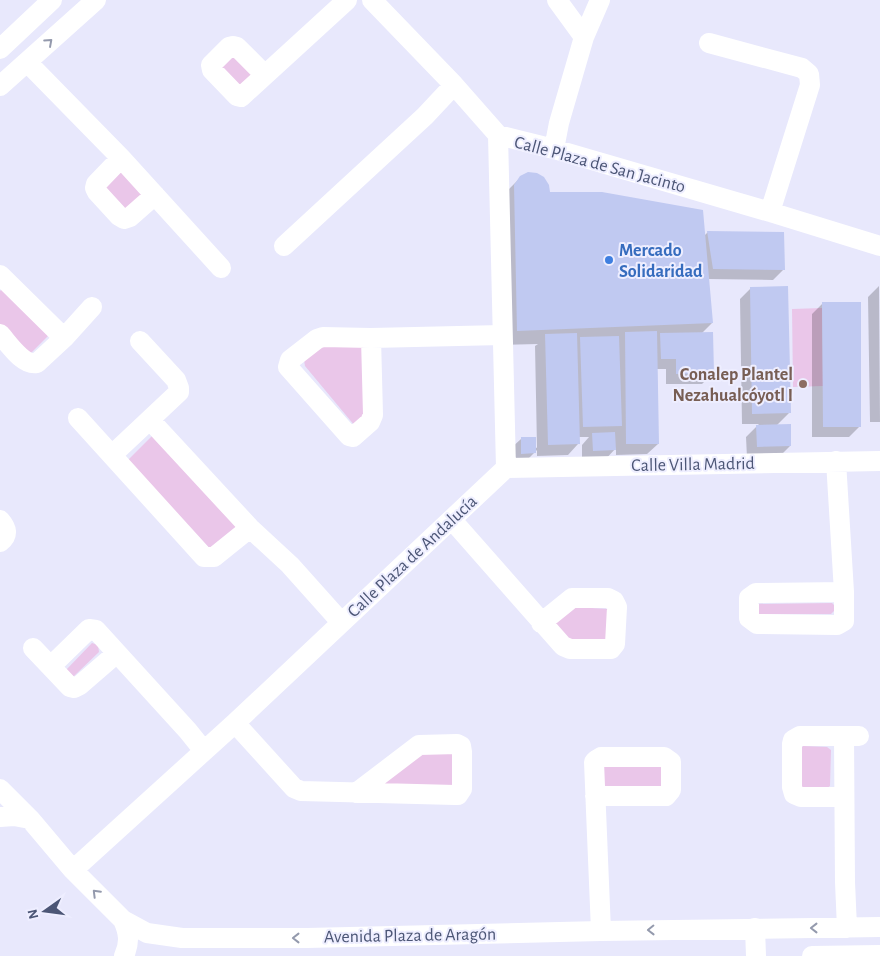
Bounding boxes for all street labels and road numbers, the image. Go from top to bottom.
street label: Calle Plaza de San Jacinto [512,133,687,197]
street label: Calle Villa Madrid [631,455,755,475]
street label: Calle Plaza de Andalucía [345,492,481,621]
street label: Avenida Plaza de Aragón [324,925,496,947]

